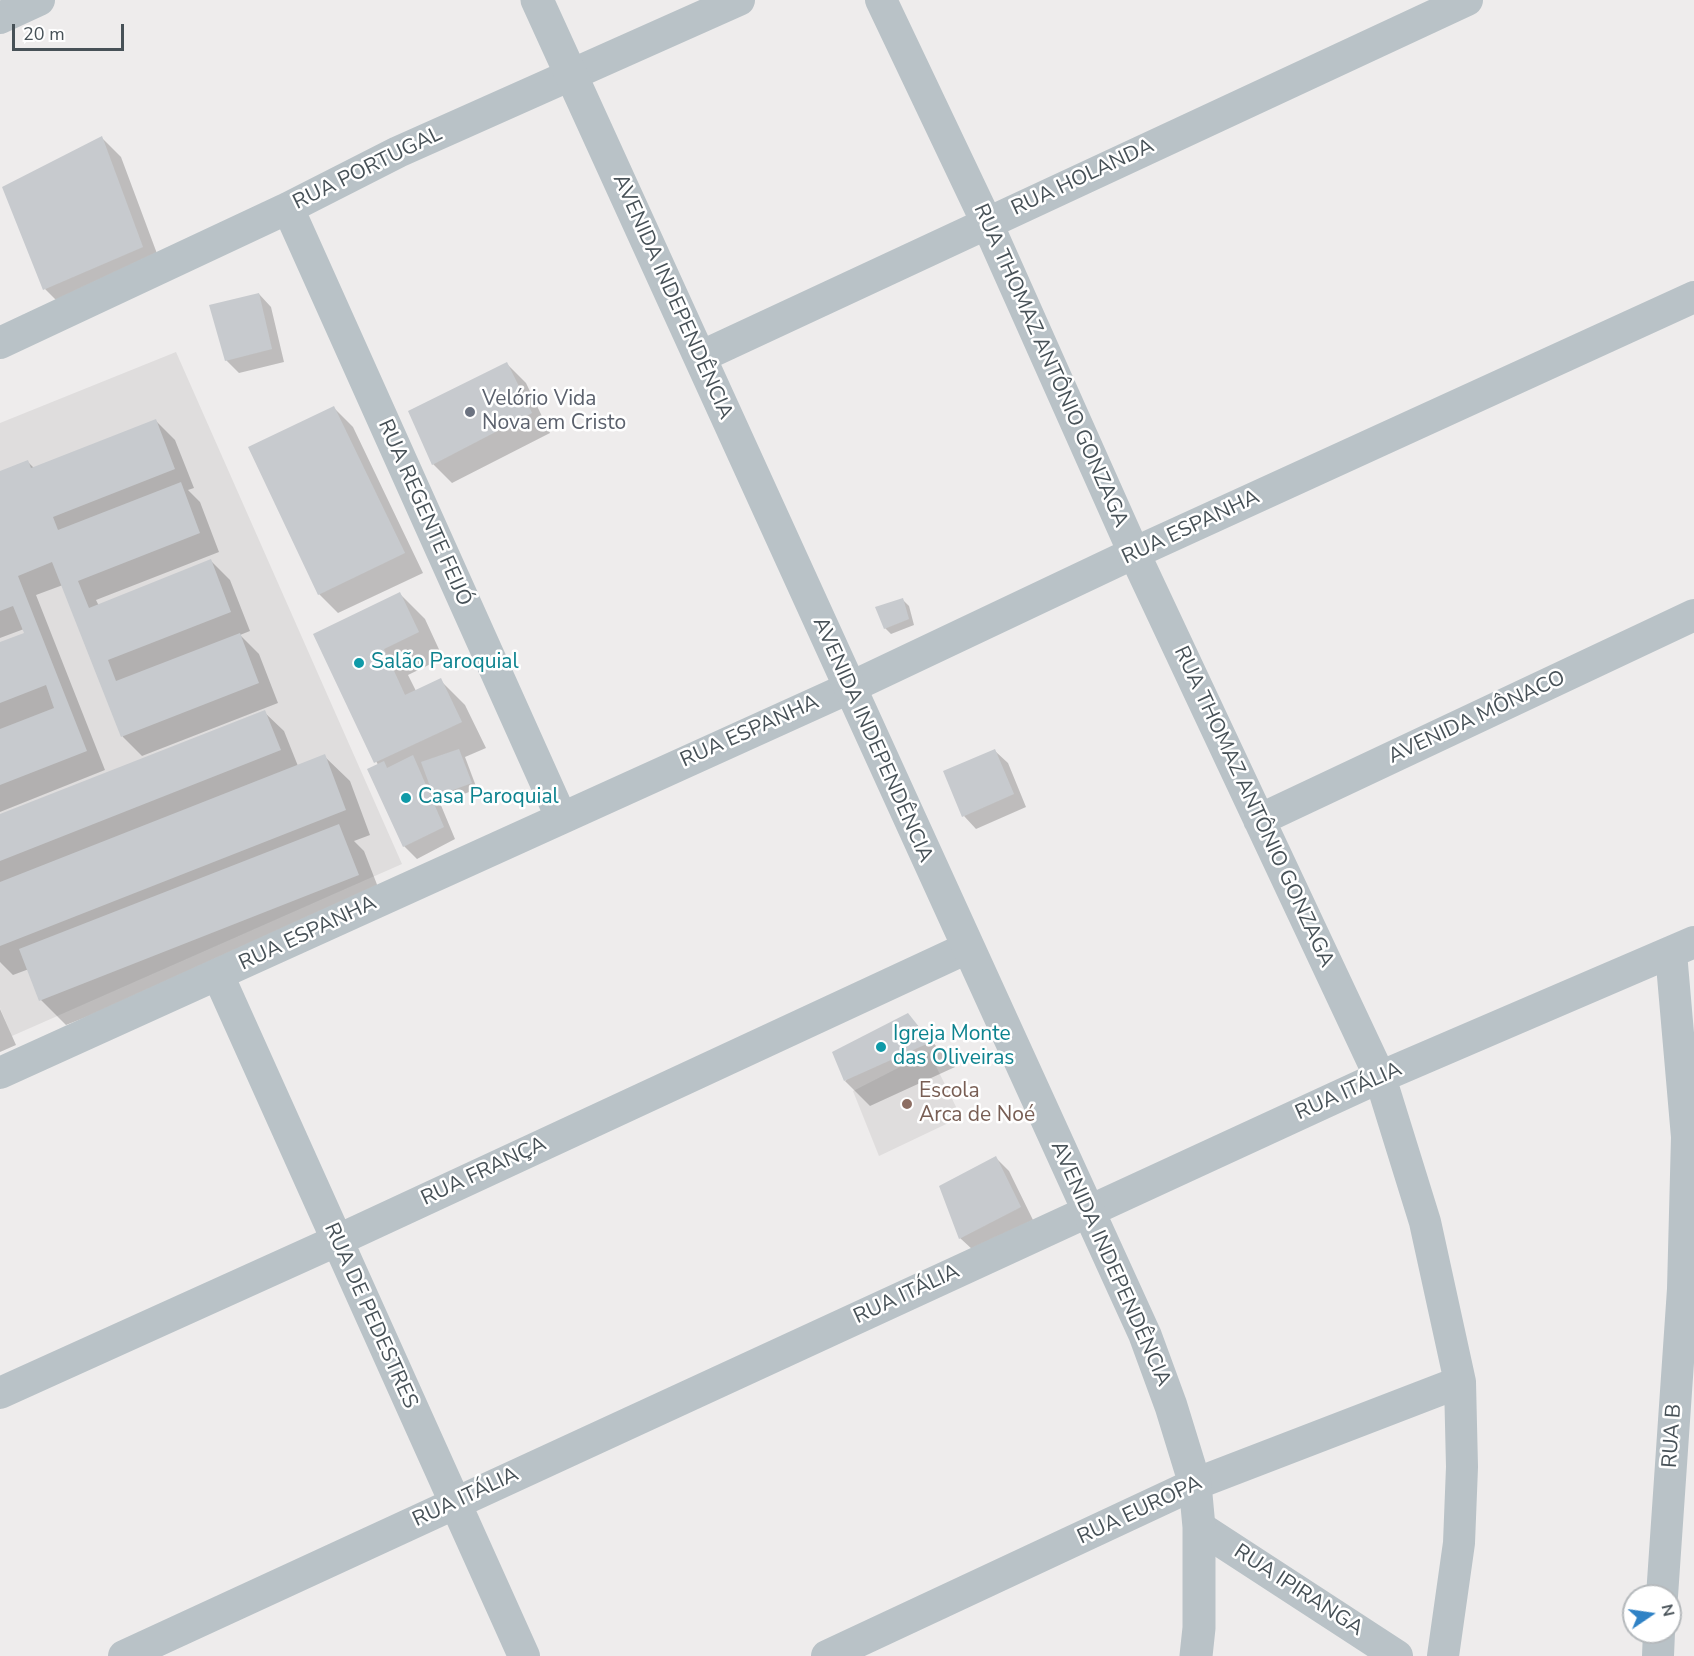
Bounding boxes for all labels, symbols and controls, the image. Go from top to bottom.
scale bar [15,12,128,50]
text: 20 m [23,22,65,46]
street label: RUA PORTUGAL [289,122,447,216]
street label: RUA HOLANDA [1008,134,1158,222]
street label: AVENIDA INDEPENDÊNCIA [606,170,738,424]
street label: RUA THOMAZ ANTÔNIO GONZAGA [967,200,1133,532]
place label: Velório Vida Nova em Cristo [482,387,626,437]
marker: Velório Vida Nova em Cristo [463,405,477,419]
street label: RUA REGENTE FEIJÓ [372,416,476,610]
street label: RUA ESPANHA [1118,485,1264,571]
street label: AVENIDA INDEPENDÊNCIA [806,613,938,867]
street label: RUA THOMAZ ANTÔNIO GONZAGA [1167,643,1339,971]
place label: Salão Paroquial [371,650,519,676]
marker: Salão Paroquial [352,656,366,670]
street label: AVENIDA MÔNACO [1385,666,1569,770]
street label: RUA ESPANHA [677,690,823,774]
place label: Casa Paroquial [418,785,559,811]
marker: Casa Paroquial [399,791,413,805]
street label: RUA ESPANHA [235,891,381,977]
place label: Igreja Monte das Oliveiras [893,1022,1014,1072]
marker: Igreja Monte das Oliveiras [874,1040,888,1054]
street label: RUA ITÁLIA [1292,1057,1406,1127]
place label: Escola Arca de Noé [919,1079,1035,1129]
marker: Escola Arca de Noé [900,1097,914,1111]
street label: RUA FRANÇA [417,1132,551,1212]
street label: AVENIDA INDEPENDÊNCIA [1044,1137,1176,1391]
street label: RUA DE PEDESTRES [318,1219,422,1413]
street label: RUA ITÁLIA [850,1260,964,1330]
street label: RUA B [1658,1403,1688,1469]
street label: RUA ITÁLIA [409,1463,523,1533]
street label: RUA EUROPA [1074,1471,1206,1551]
street label: RUA IPIRANGA [1229,1540,1367,1642]
north arrow [1622,1584,1682,1644]
text: N [1656,1602,1680,1619]

